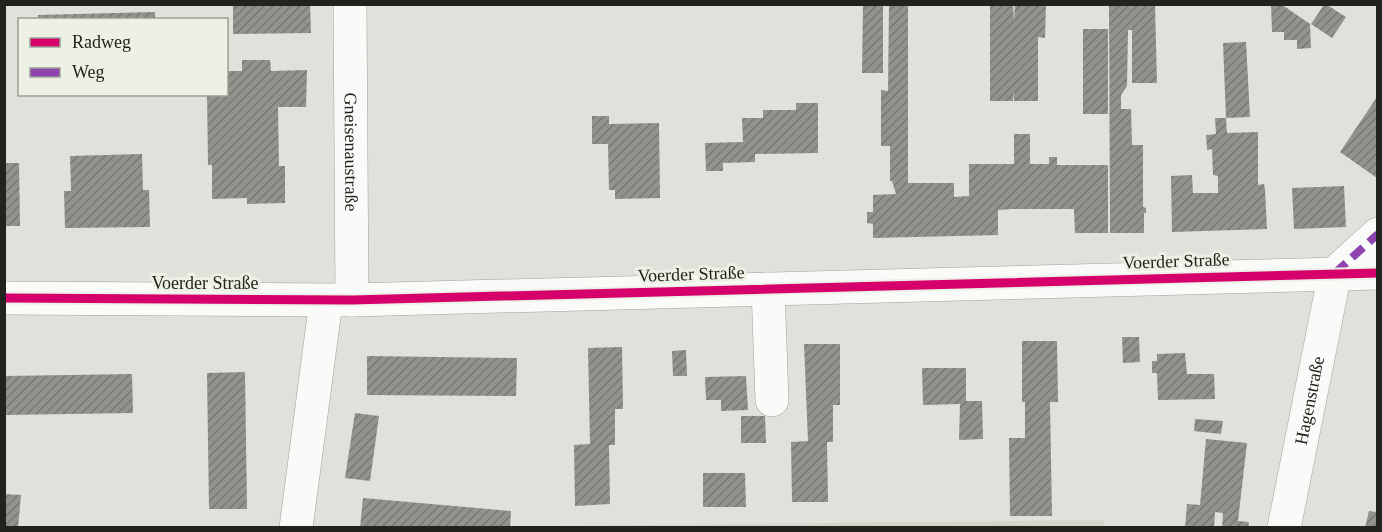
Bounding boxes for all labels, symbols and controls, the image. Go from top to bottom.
legend [18,18,228,96]
text: Radweg [72,32,131,52]
text: Weg [72,62,105,82]
street label: Gneisenaustraße [341,92,361,212]
street label: Voerder Straße [1122,249,1230,273]
street label: Voerder Straße [637,262,745,286]
street label: Voerder Straße [151,273,259,293]
street label: Hagenstraße [1291,354,1328,447]

